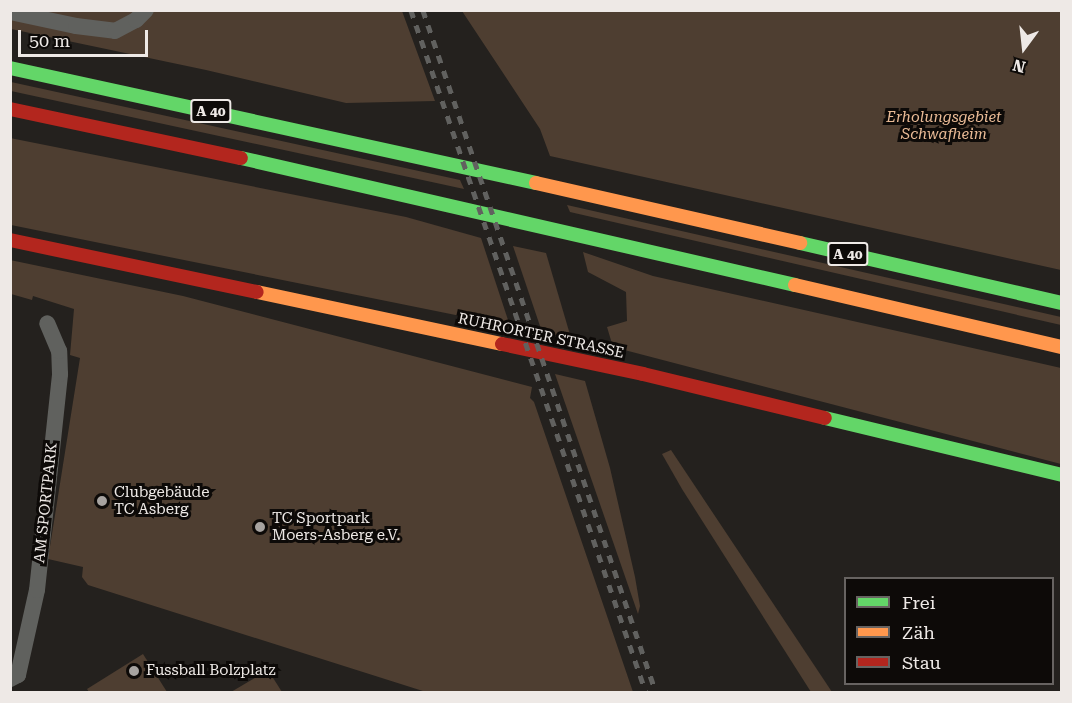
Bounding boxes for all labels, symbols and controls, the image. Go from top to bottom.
scale bar [21,18,152,56]
north arrow [994,18,1054,78]
text: 50 m [29,30,70,51]
text: N [1011,55,1028,77]
road number: A 40 [190,100,232,122]
park label: Erholungsgebiet Schwafheim [886,108,1002,143]
road number: A 40 [827,243,869,265]
street label: RUHRORTER STRASSE [456,310,626,362]
street label: AM SPORTPARK [31,442,61,564]
place label: Clubgebäude TC Asberg [114,483,209,518]
marker: Clubgebäude TC Asberg [95,494,109,508]
place label: TC Sportpark Moers-Asberg e.V. [272,509,400,544]
marker: TC Sportpark Moers-Asberg e.V. [253,520,267,534]
legend [844,577,1054,685]
text: Frei [902,592,935,613]
text: Zäh [902,622,935,643]
text: Stau [902,652,941,673]
place label: Fussball Bolzplatz [146,662,275,680]
marker: Fussball Bolzplatz [127,664,141,678]

